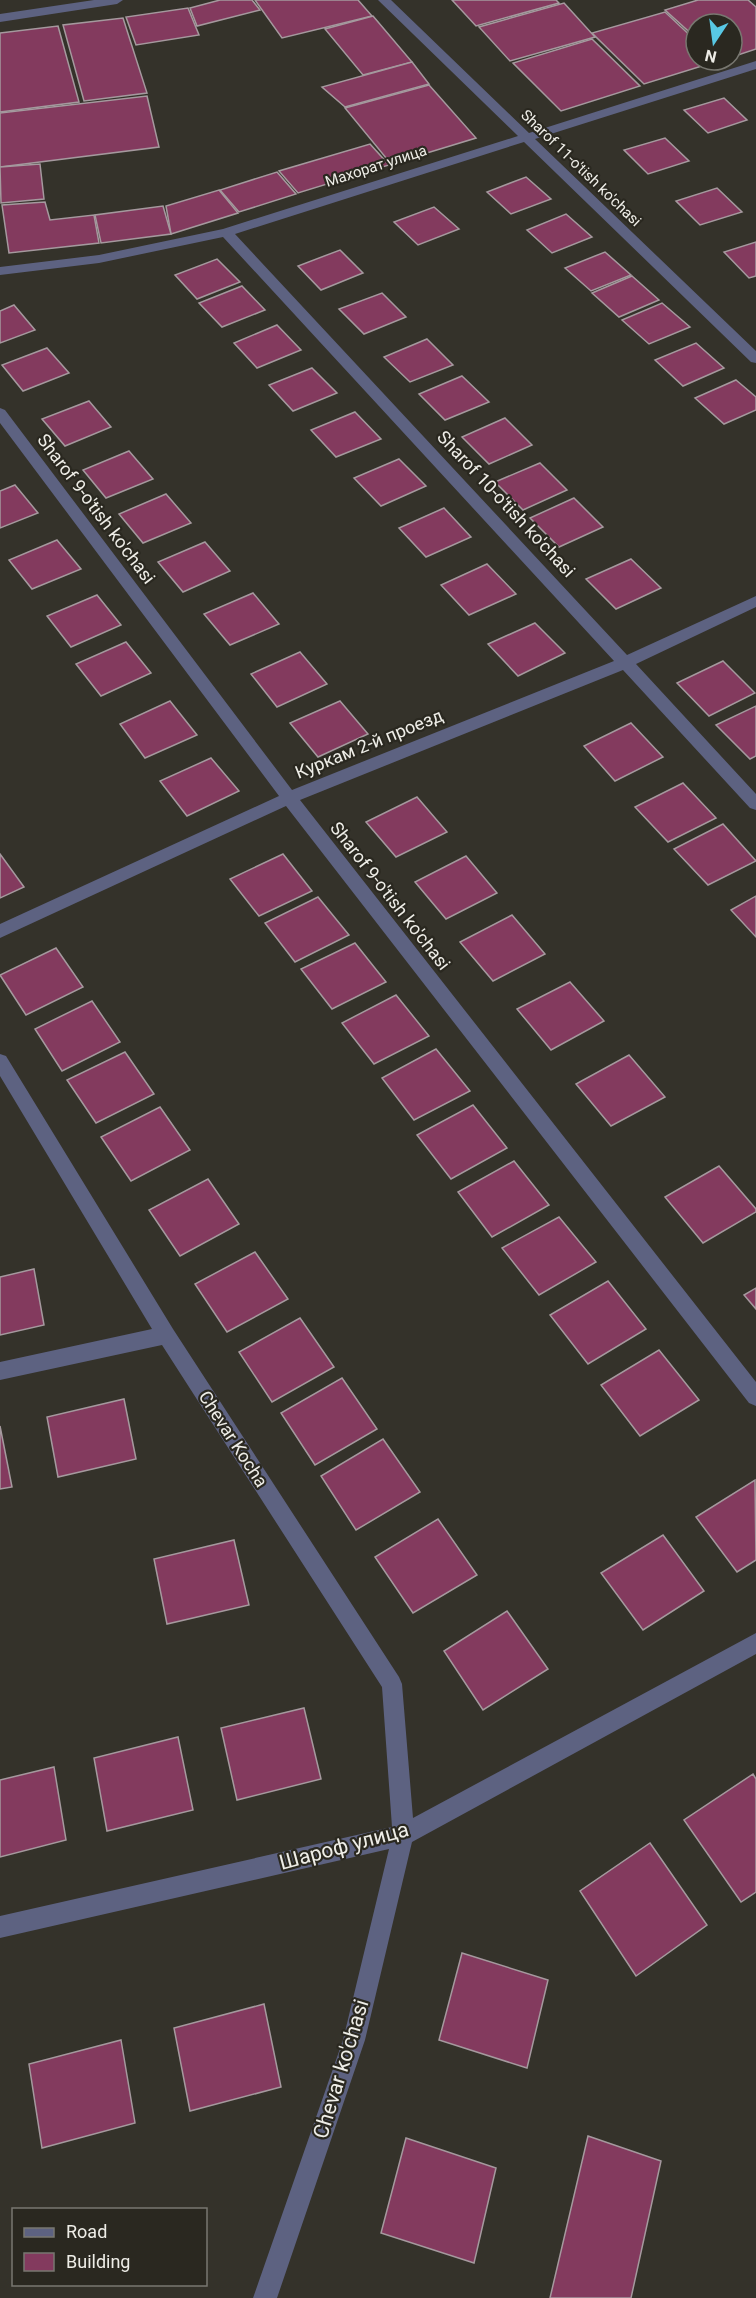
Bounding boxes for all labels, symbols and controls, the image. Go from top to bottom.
north arrow [684,12,744,72]
text: N [703,46,718,67]
street label: Sharof 11-o'tish ko'chasi [517,106,645,230]
street label: Махорат улица [323,141,429,191]
street label: Sharof 10-o'tish ko'chasi [433,426,580,581]
street label: Sharof 9-o'tish ko'chasi [33,430,160,588]
street label: Куркам 2-й проезд [292,704,446,783]
street label: Sharof 9-o'tish ko'chasi [326,817,455,974]
street label: Chevar Kocha [195,1387,272,1491]
street label: Шароф улица [277,1817,411,1875]
street label: Chevar ko'chasi [308,1997,374,2141]
legend [12,2208,207,2286]
text: Road [66,2221,107,2242]
text: Building [66,2251,130,2272]

